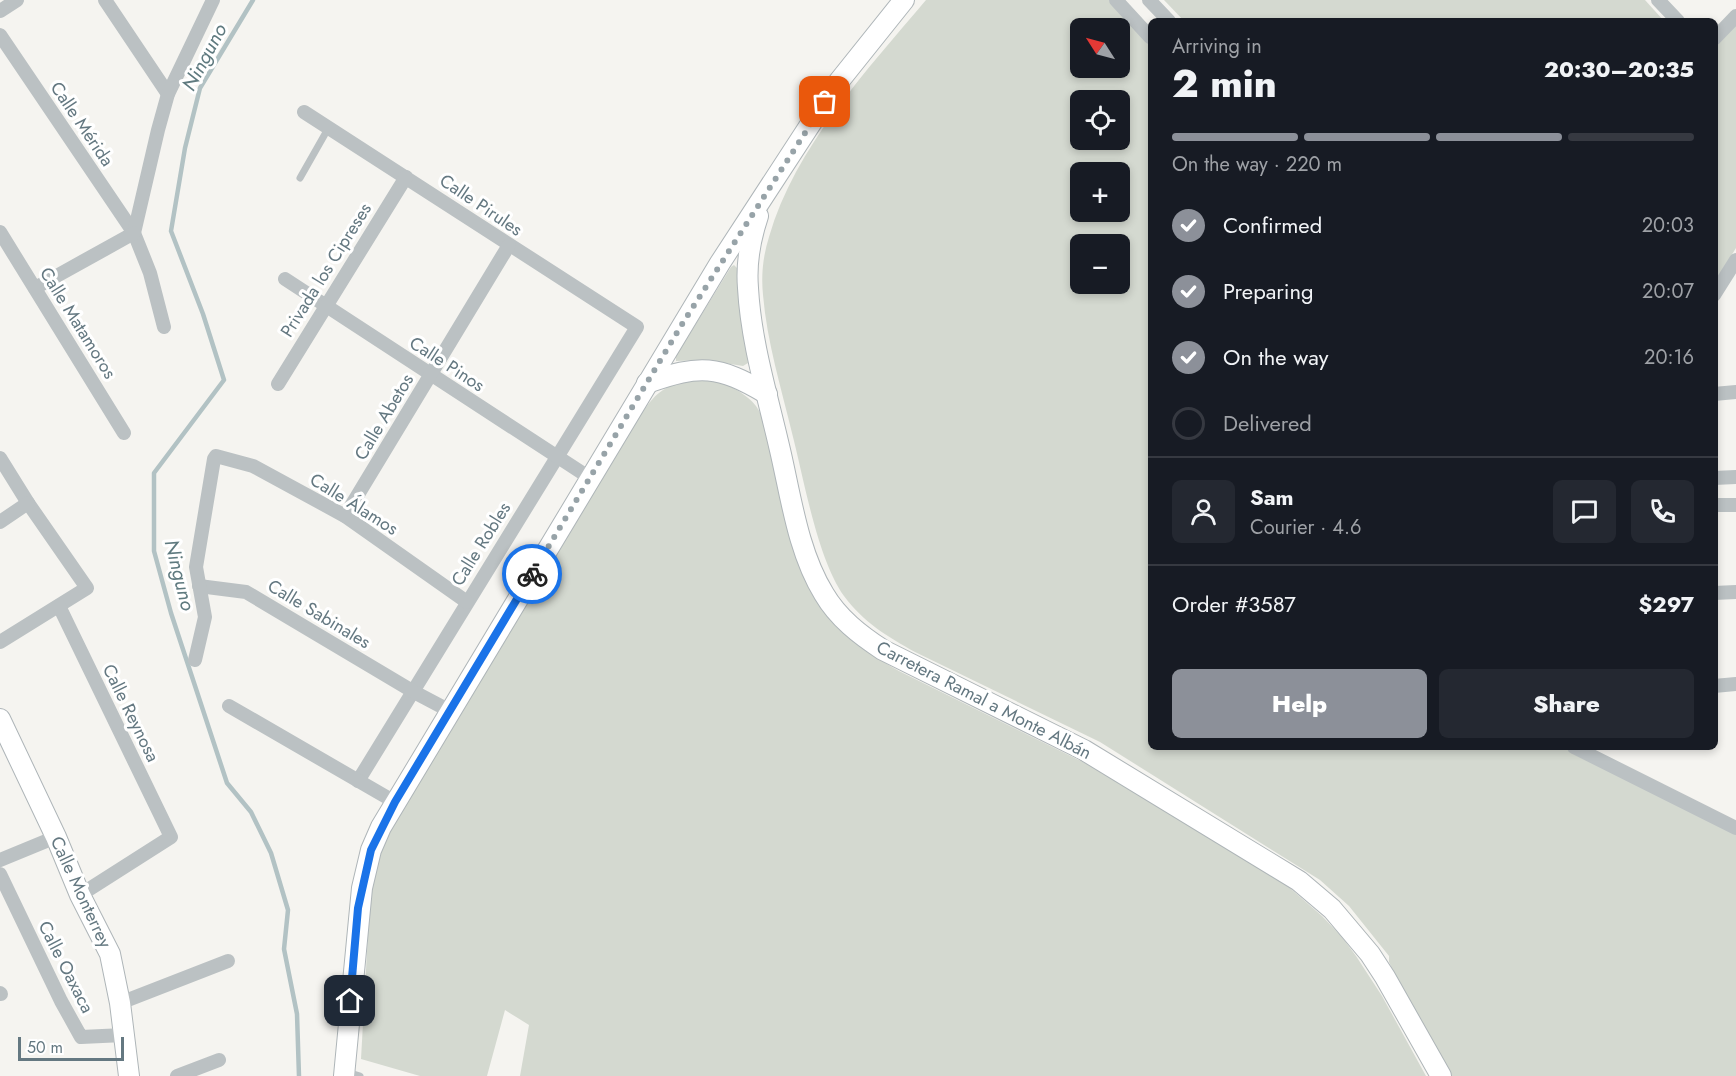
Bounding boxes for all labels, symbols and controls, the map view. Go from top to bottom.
water label: Ninguno [175,18,234,96]
north arrow [1070,18,1130,78]
map controls [1070,18,1130,294]
text: Arriving in [1172,32,1262,61]
text: 20:30–20:35 [1544,53,1694,85]
text: 2 min [1172,55,1277,112]
street label: Calle Mérida [44,76,120,172]
pin [799,76,850,127]
icon: bag [808,85,841,118]
button: locate [1070,90,1130,150]
text: On the way · 220 m [1172,150,1342,179]
button: + [1070,162,1130,222]
street label: Calle Pirules [434,168,528,242]
street label: Privada los Cipreses [274,198,378,342]
icon: check [1172,209,1205,242]
text: Confirmed [1223,209,1322,241]
text: 20:03 [1642,211,1694,240]
button: − [1070,234,1130,294]
street label: Calle Matamoros [33,262,123,384]
icon: check [1172,275,1205,308]
text: Preparing [1223,275,1314,307]
text: 20:07 [1642,277,1694,306]
street label: Calle Pinos [404,330,490,398]
icon: check [1172,341,1205,374]
text: On the way [1223,341,1328,373]
text: 20:16 [1644,343,1694,372]
street label: Calle Abetos [348,369,420,465]
text: Delivered [1223,407,1312,439]
street label: Calle Álamos [305,467,403,541]
button: person [1172,480,1235,543]
button: chat [1553,480,1616,543]
button: phone [1631,480,1694,543]
text: Sam [1250,481,1294,513]
street label: Calle Robles [445,497,517,591]
text: Courier · 4.6 [1250,513,1362,542]
water label: Ninguno [157,537,202,614]
courier [502,544,562,604]
icon: bike [516,558,549,591]
street label: Calle Sabinales [263,573,375,655]
text: Order #3587 [1172,588,1296,620]
text: $297 [1639,588,1694,620]
street label: Carretera Ramal a Monte Albán [872,634,1096,766]
street label: Calle Reynosa [96,660,166,766]
button: Help [1172,669,1427,738]
button: Share [1439,669,1694,738]
street label: Calle Monterrey [44,832,118,952]
street label: Calle Oaxaca [32,916,100,1018]
pin [324,975,375,1026]
icon: home [333,984,366,1017]
scale bar [18,1034,124,1062]
text: 50 m [27,1036,63,1059]

